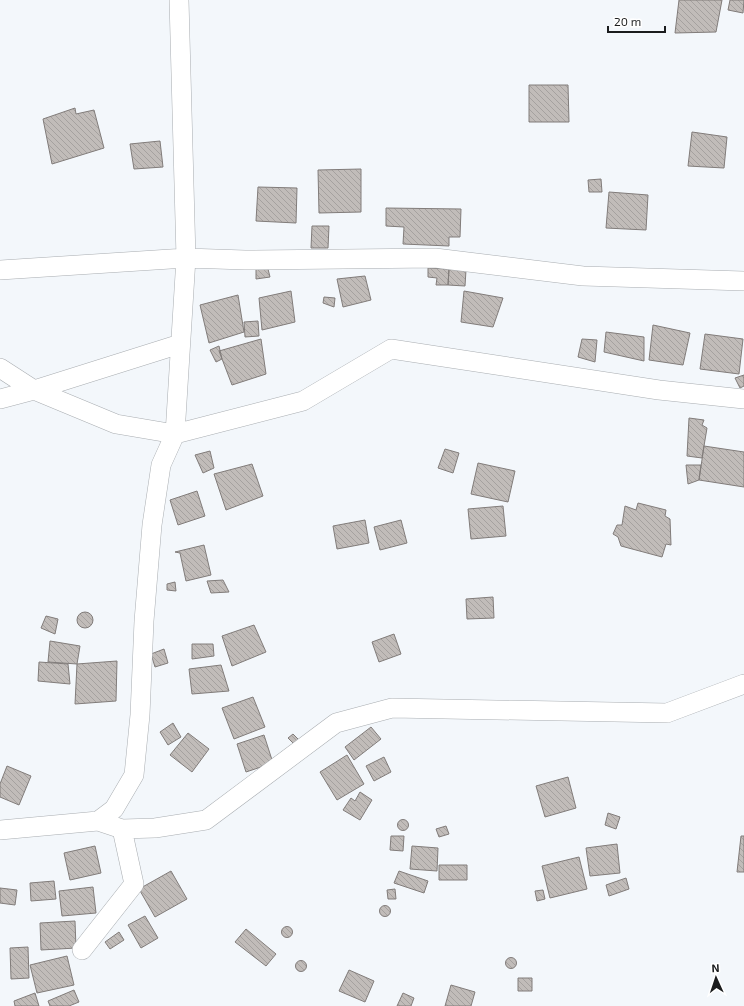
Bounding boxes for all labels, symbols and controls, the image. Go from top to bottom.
scale bar [608,8,665,34]
text: 20 m [614,14,641,28]
north arrow [696,958,736,998]
text: N [711,961,720,974]

